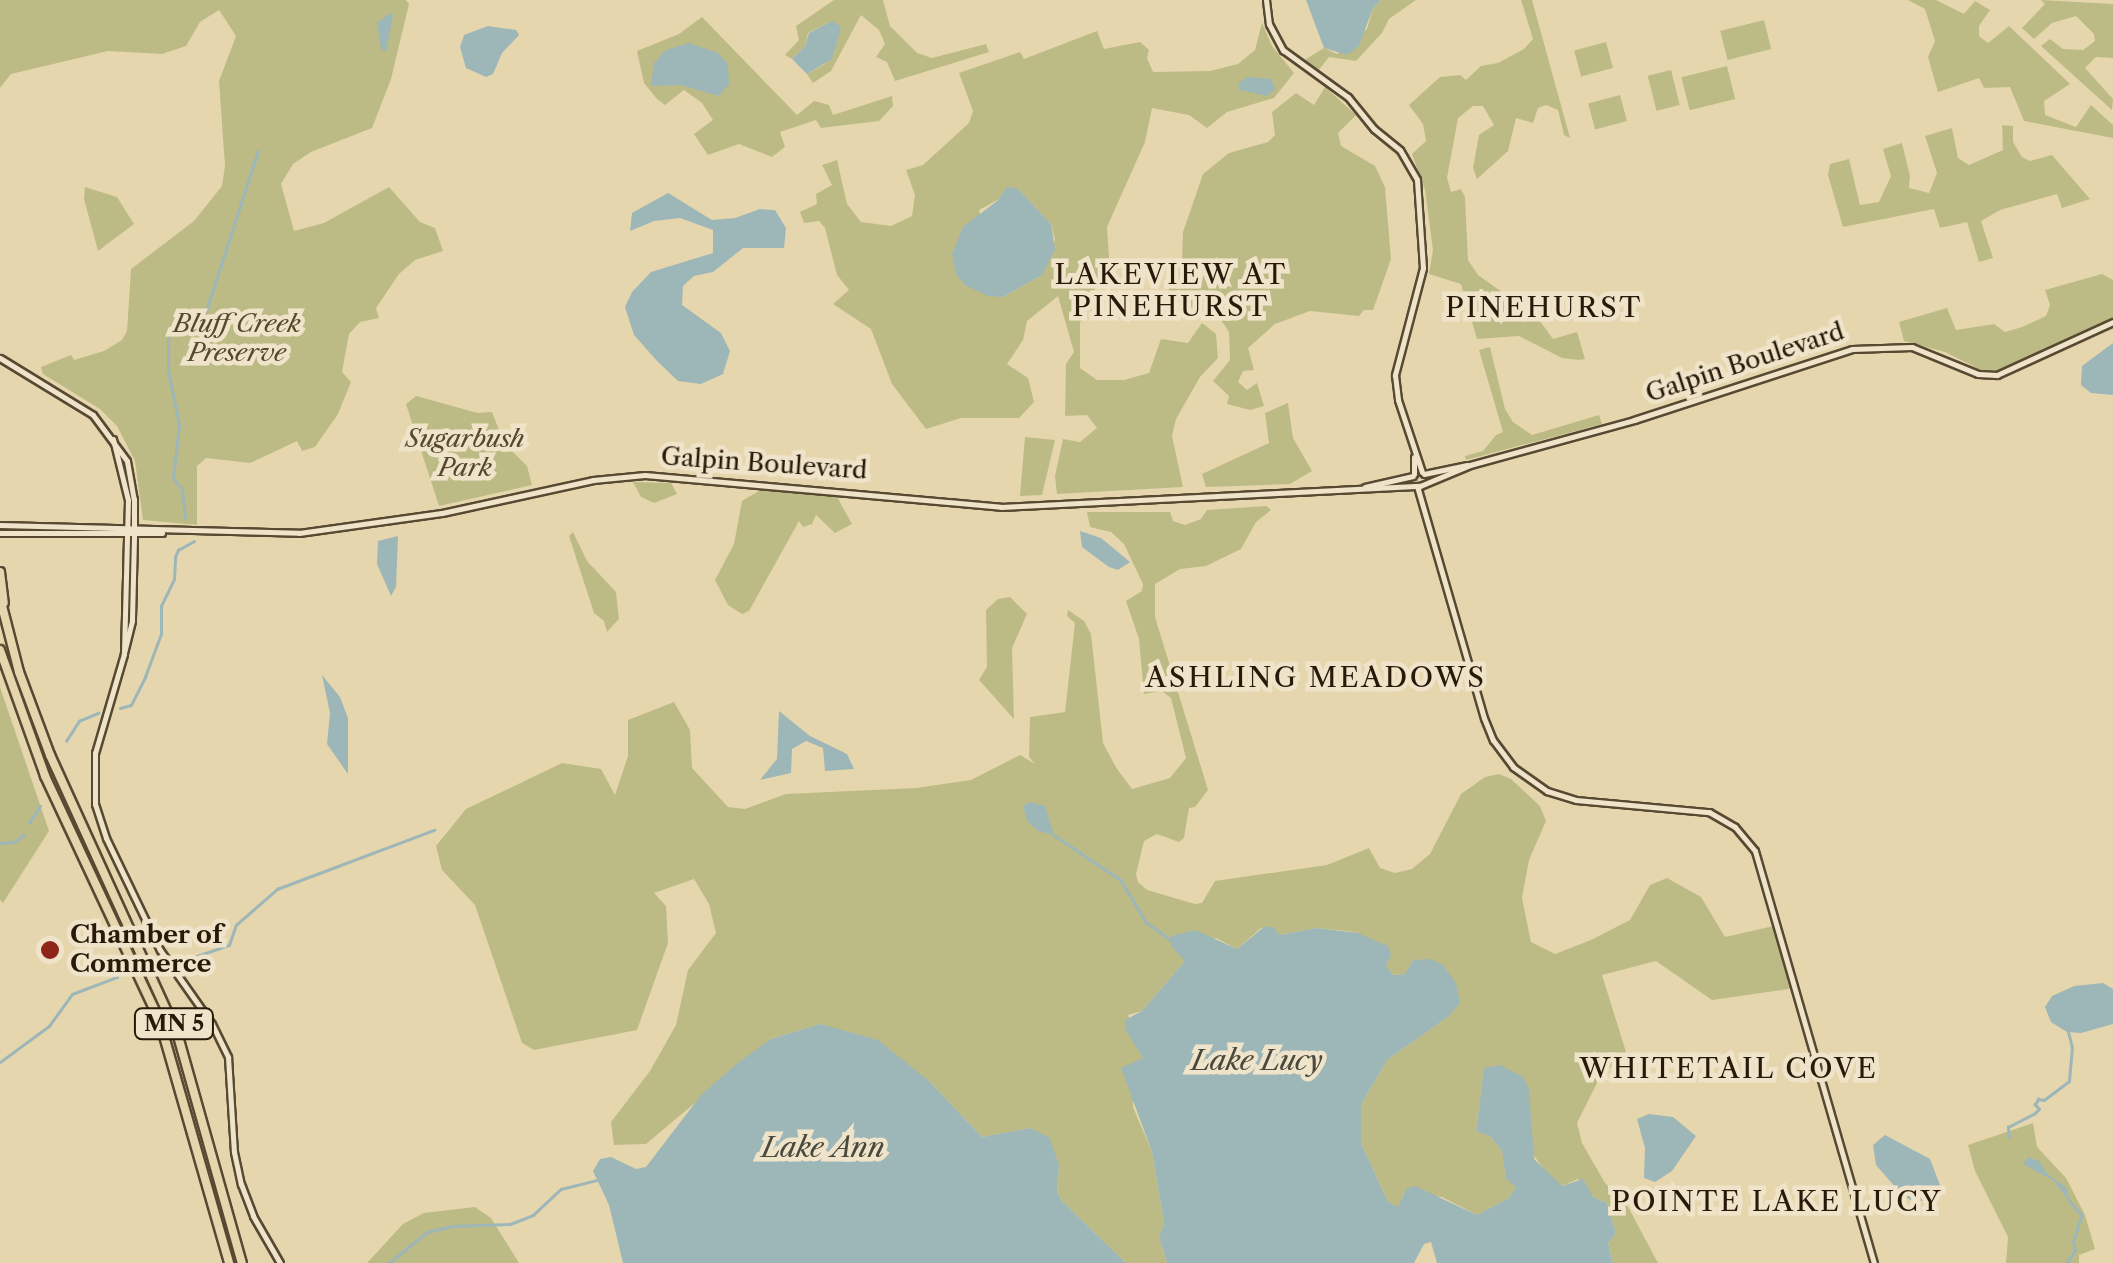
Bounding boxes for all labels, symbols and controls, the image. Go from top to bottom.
district label: LAKEVIEW AT PINEHURST [1053,257,1289,323]
district label: PINEHURST [1445,290,1643,324]
park label: Bluff Creek Preserve [173,310,301,369]
street label: Galpin Boulevard [1642,317,1848,409]
park label: Sugarbush Park [406,425,524,484]
street label: Galpin Boulevard [660,442,868,486]
district label: ASHLING MEADOWS [1145,660,1487,694]
place label: Chamber of Commerce [70,921,223,980]
marker: Chamber of Commerce [39,939,61,961]
road number: MN 5 [132,1007,216,1041]
water label: Lake Lucy [1191,1043,1323,1077]
district label: WHITETAIL COVE [1579,1051,1879,1085]
water label: Lake Ann [761,1130,885,1164]
district label: POINTE LAKE LUCY [1611,1184,1943,1218]

